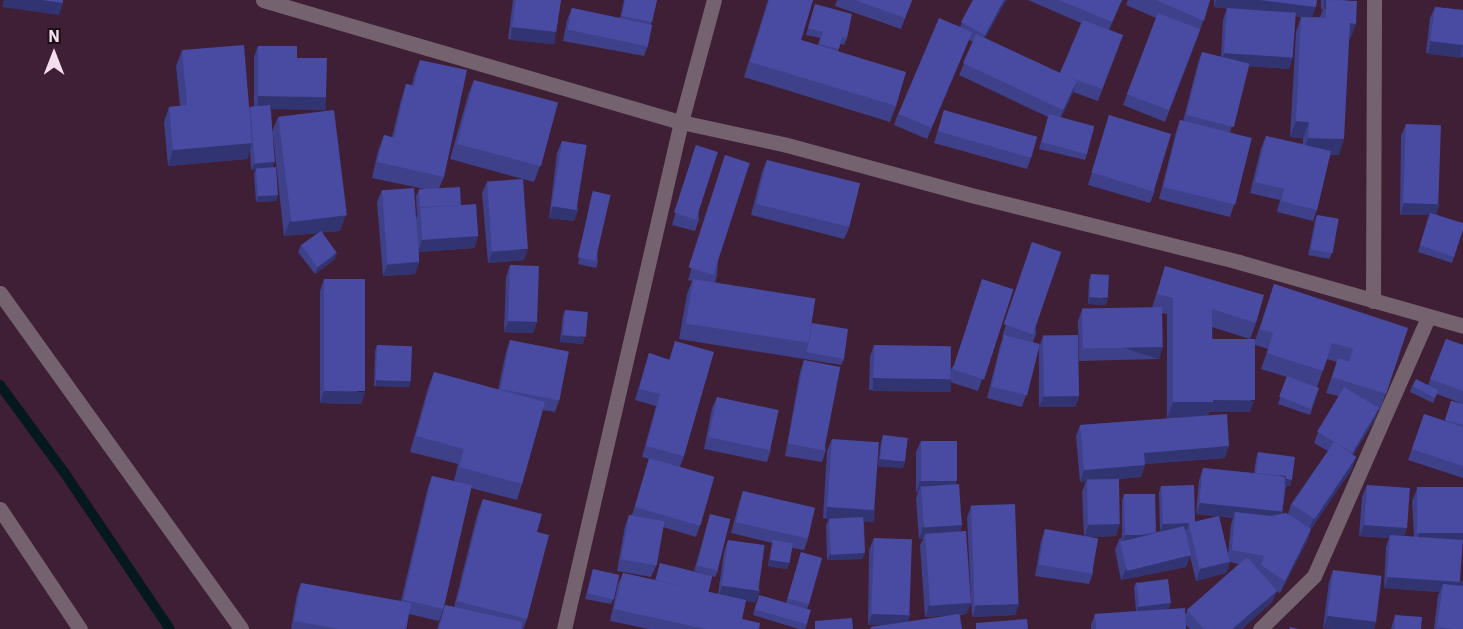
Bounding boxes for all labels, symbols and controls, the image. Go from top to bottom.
north arrow [24,24,84,84]
text: N [48,26,60,46]

